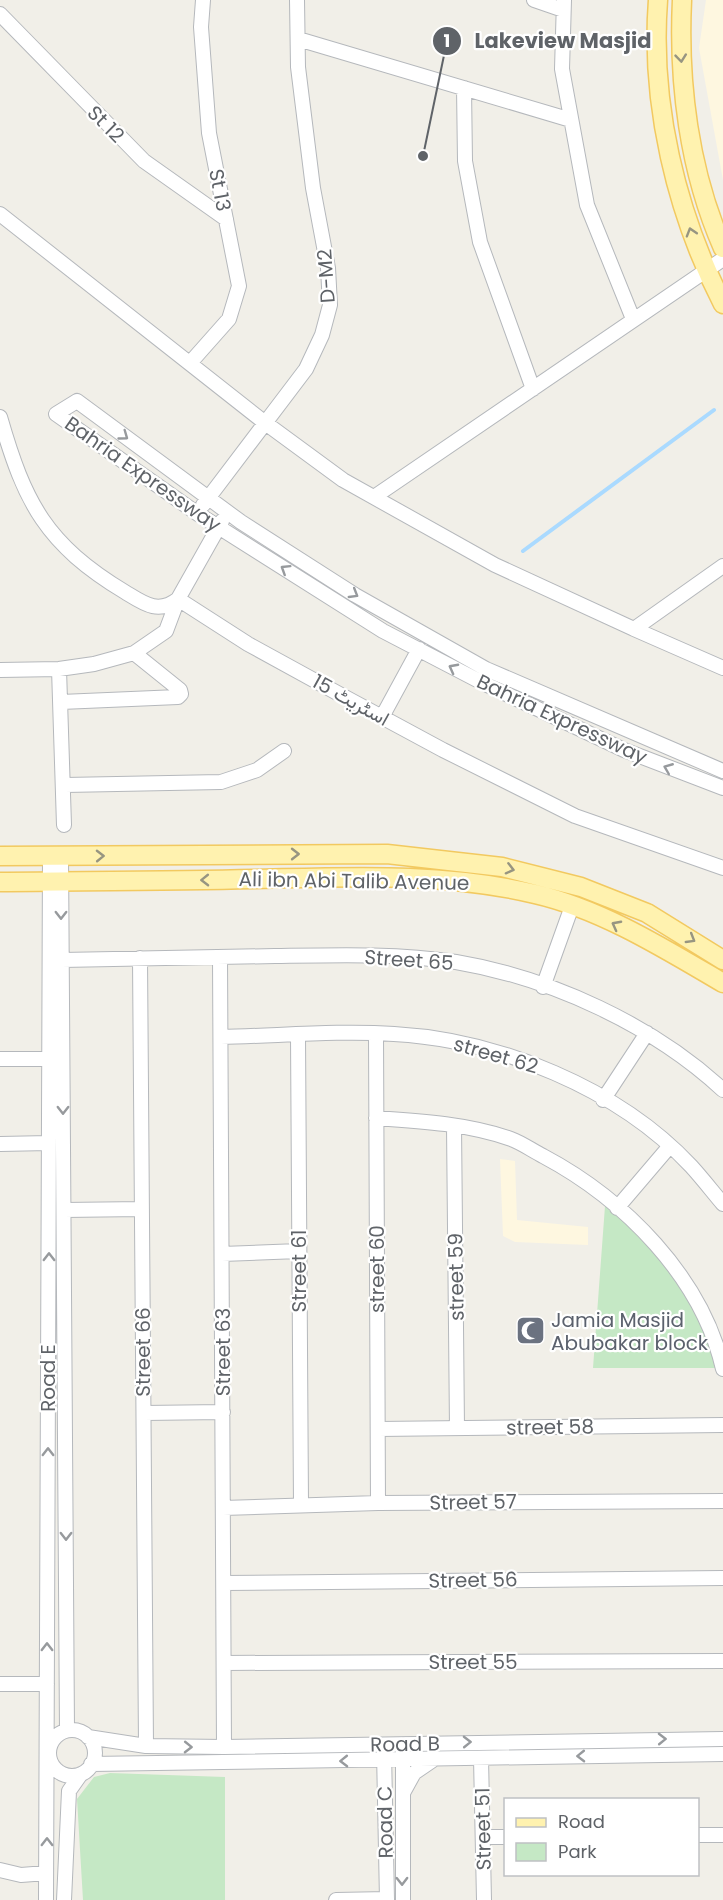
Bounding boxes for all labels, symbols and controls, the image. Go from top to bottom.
callout: Lakeview Masjid [432,22,663,61]
text: Lakeview Masjid [475,26,652,55]
text: 1 [444,28,450,53]
one-way arrow [674,54,687,63]
street label: St 12 [81,99,131,149]
street label: St 13 [202,166,238,214]
one-way arrow [686,227,698,238]
street label: D-M2 [310,248,342,304]
street label: Bahria Expressway [59,409,227,539]
one-way arrow [118,429,129,440]
one-way arrow [281,566,292,577]
one-way arrow [348,587,358,599]
one-way arrow [449,664,460,675]
street label: اسٹریٹ 15 [307,667,395,733]
street label: Bahria Expressway [472,667,652,771]
one-way arrow [664,763,675,775]
one-way arrow [291,848,300,860]
one-way arrow [96,850,105,862]
one-way arrow [505,862,515,875]
street label: Ali ibn Abi Talib Avenue [238,865,470,897]
one-way arrow [201,873,210,886]
one-way arrow [55,910,67,919]
one-way arrow [611,921,622,933]
one-way arrow [685,932,695,944]
street label: Street 65 [364,943,454,977]
street label: street 62 [450,1030,542,1080]
one-way arrow [57,1105,69,1114]
street label: street 60 [363,1225,391,1313]
street label: Street 61 [285,1230,313,1313]
street label: street 59 [441,1233,471,1321]
one-way arrow [43,1252,55,1261]
place label: Jamia Masjid Abubakar block [551,1306,709,1357]
street label: Street 66 [129,1307,157,1397]
street label: Street 63 [209,1308,237,1396]
mosque icon: Jamia Masjid Abubakar block [514,1315,546,1347]
street label: Road E [34,1344,62,1412]
street label: street 58 [506,1412,594,1442]
one-way arrow [42,1447,54,1456]
street label: Street 57 [429,1487,517,1517]
one-way arrow [60,1531,72,1540]
street label: Street 56 [428,1565,518,1595]
one-way arrow [41,1642,53,1651]
street label: Street 55 [428,1648,518,1676]
street label: Road B [370,1729,440,1759]
one-way arrow [658,1733,667,1746]
one-way arrow [463,1736,472,1748]
one-way arrow [184,1741,193,1753]
one-way arrow [576,1750,585,1763]
one-way arrow [339,1755,348,1767]
street label: Road C [370,1785,400,1859]
street label: Street 51 [468,1787,498,1871]
legend [504,1798,699,1876]
text: Road [558,1809,605,1834]
one-way arrow [41,1837,53,1846]
text: Park [558,1839,597,1864]
one-way arrow [396,1876,409,1885]

